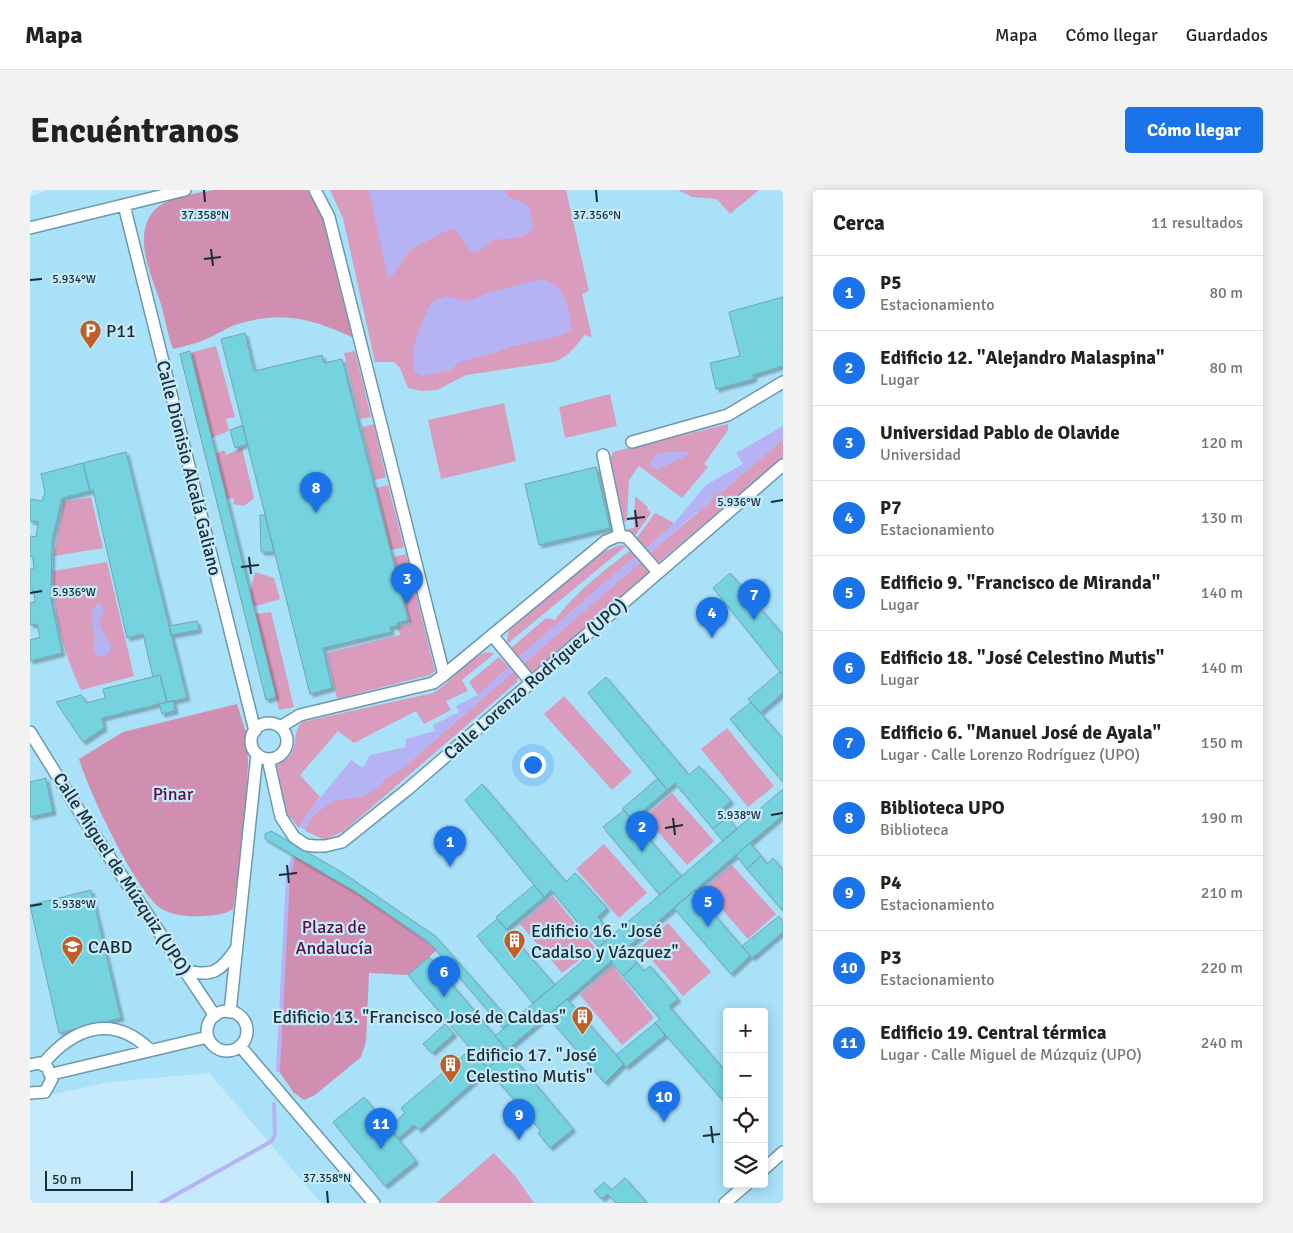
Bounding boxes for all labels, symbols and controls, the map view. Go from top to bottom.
text: Mapa [25,20,83,50]
text: Mapa [995,24,1037,46]
text: Cómo llegar [1065,24,1158,46]
text: Guardados [1186,24,1268,46]
button: Cómo llegar [1125,107,1263,153]
text: Encuéntranos [30,109,239,152]
text: 37.358°N [181,208,229,223]
text: 37.356°N [573,208,621,223]
text: Cerca [833,210,885,236]
text: 11 resultados [1151,213,1243,233]
text: P5 [880,271,901,295]
text: 5.934°W [52,272,96,287]
text: 1 [845,283,853,303]
text: 80 m [1209,283,1243,303]
text: Estacionamiento [880,295,995,315]
parking icon: P11 [78,319,102,350]
place label: P11 [106,320,136,342]
text: Edificio 12. "Alejandro Malaspina" [880,346,1165,370]
street label: Calle Dionisio Alcalá Galiano [152,358,226,578]
text: 2 [845,358,853,378]
text: 80 m [1209,358,1243,378]
text: Lugar [880,370,919,390]
text: Universidad Pablo de Olavide [880,421,1120,445]
text: 3 [845,433,853,453]
text: 120 m [1201,433,1243,453]
text: Universidad [880,445,961,465]
pin: 8 [300,472,332,513]
text: 5.936°W [717,495,761,510]
text: P7 [880,496,901,520]
text: 4 [845,508,853,528]
text: 130 m [1201,508,1243,528]
text: Estacionamiento [880,520,995,540]
pin: 3 [391,563,423,604]
text: Edificio 9. "Francisco de Miranda" [880,571,1160,595]
pin: 7 [738,579,770,620]
text: 5 [845,583,853,603]
text: 140 m [1201,583,1243,603]
text: 5.936°W [52,585,96,600]
street label: Calle Lorenzo Rodríguez (UPO) [439,594,631,764]
text: Lugar [880,595,919,615]
pin: 4 [696,597,728,638]
text: Edificio 18. "José Celestino Mutis" [880,646,1164,670]
text: 6 [845,658,853,678]
text: 140 m [1201,658,1243,678]
text: Lugar [880,670,919,690]
text: Edificio 6. "Manuel José de Ayala" [880,721,1161,745]
text: 7 [845,733,853,753]
text: 150 m [1201,733,1243,753]
text: Lugar · Calle Lorenzo Rodríguez (UPO) [880,745,1140,765]
your location [520,752,546,778]
street label: Calle Miguel de Múzquiz (UPO) [48,769,196,979]
park label: Pinar [153,783,194,805]
text: Biblioteca UPO [880,796,1005,820]
text: 5.938°W [717,808,761,823]
text: 8 [845,808,853,828]
text: 190 m [1201,808,1243,828]
pin: 2 [626,811,658,852]
text: Biblioteca [880,820,949,840]
pin: 1 [434,826,466,867]
text: P4 [880,871,901,895]
text: 9 [845,883,853,903]
text: 210 m [1201,883,1243,903]
pin: 5 [692,886,724,927]
text: Estacionamiento [880,895,995,915]
text: 5.938°W [52,897,96,912]
park label: Plaza de Andalucía [295,916,373,959]
place label: Edificio 16. "José Cadalso y Vázquez" [531,920,678,963]
building icon: Edificio 16. "José Cadalso y Vázquez" [503,929,527,960]
school or university icon: CABD [60,935,84,966]
place label: CABD [88,936,132,958]
text: P3 [880,946,901,970]
pin: 6 [428,956,460,997]
text: 10 [840,958,858,978]
text: 220 m [1201,958,1243,978]
text: Estacionamiento [880,970,995,990]
building icon: Edificio 13. "Francisco José de Caldas" [570,1005,594,1036]
place label: Edificio 13. "Francisco José de Caldas" [273,1006,566,1028]
map controls [723,1008,768,1188]
button: + [723,1008,768,1053]
text: Edificio 19. Central térmica [880,1021,1107,1045]
text: 11 [840,1033,858,1053]
text: 240 m [1201,1033,1243,1053]
place label: Edificio 17. "José Celestino Mutis" [466,1044,597,1087]
text: Lugar · Calle Miguel de Múzquiz (UPO) [880,1045,1142,1065]
building icon: Edificio 17. "José Celestino Mutis" [438,1053,462,1084]
button: − [723,1053,768,1098]
pin: 10 [648,1081,680,1122]
button: locate [723,1098,768,1143]
pin: 9 [503,1099,535,1140]
pin: 11 [365,1108,397,1149]
button: layers [723,1143,768,1188]
scale bar [45,1168,132,1191]
text: 50 m [52,1171,81,1188]
text: 37.358°N [303,1171,351,1186]

